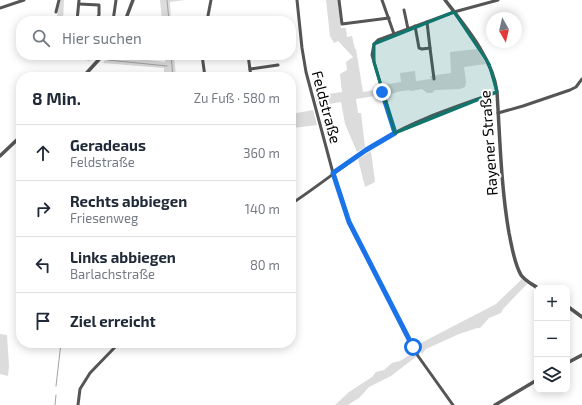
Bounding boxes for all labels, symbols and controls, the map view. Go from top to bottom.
north arrow [486,12,522,48]
search box [16,16,296,60]
icon: search [30,27,52,49]
text: Hier suchen [62,29,142,47]
street label: Feldstraße [309,69,345,145]
route end [373,83,391,101]
text: 8 Min. [32,88,81,108]
text: Zu Fuß · 580 m [194,90,280,106]
street label: Rayener Straße [475,90,501,196]
text: Geradeaus [70,136,146,154]
icon: ahead [32,142,54,164]
text: 360 m [243,145,280,161]
text: Feldstraße [70,154,135,170]
text: Rechts abbiegen [70,192,187,210]
icon: right [32,198,54,220]
text: 140 m [245,201,280,217]
text: Friesenweg [70,210,138,226]
text: Links abbiegen [70,248,176,266]
icon: left [32,254,54,276]
text: 80 m [250,257,280,273]
text: Barlachstraße [70,266,155,282]
map controls [534,285,570,393]
button: + [534,285,570,321]
icon: arrive [32,310,54,332]
text: Ziel erreicht [70,312,156,330]
button: − [534,321,570,357]
route start [404,338,422,356]
button: layers [534,357,570,393]

